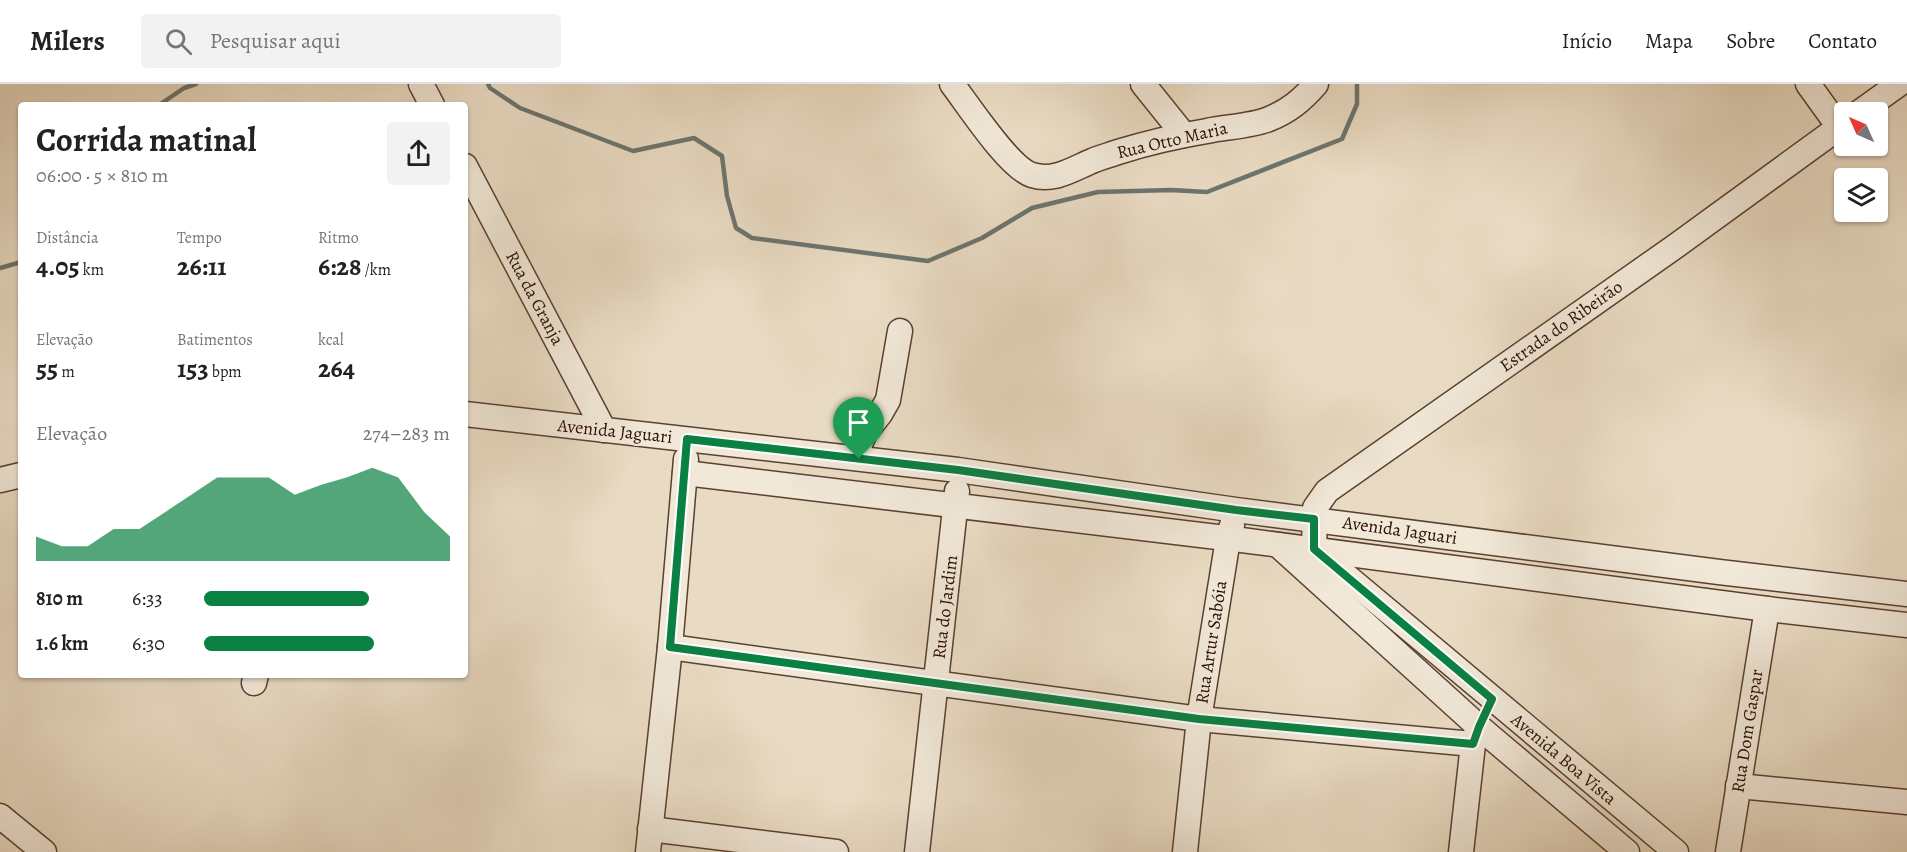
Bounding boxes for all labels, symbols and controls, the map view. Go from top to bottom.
search box [141,14,561,68]
text: Milers [30,22,105,60]
icon: search [162,25,195,58]
text: Pesquisar aqui [210,26,341,56]
text: Início [1562,27,1612,55]
text: Mapa [1645,27,1693,55]
text: Sobre [1726,27,1775,55]
text: Contato [1808,27,1877,55]
north arrow [1834,102,1888,156]
map controls [1834,102,1888,222]
street label: Rua Otto Maria [1114,115,1230,164]
text: Corrida matinal [36,117,256,162]
button: share [387,122,450,185]
text: 06:00 · 5 × 810 m [36,162,168,189]
button: layers [1834,168,1888,222]
text: Distância [36,227,98,249]
text: Tempo [177,227,222,249]
text: Ritmo [318,227,359,249]
street label: Rua da Granja [500,247,570,350]
text: 4.05 [36,249,80,284]
text: 26:11 [177,249,227,284]
text: 6:28 [318,249,361,284]
text: km [80,259,104,281]
text: /km [361,259,391,281]
street label: Estrada do Ribeirão [1495,275,1627,377]
text: Elevação [36,329,93,351]
text: Batimentos [177,329,253,351]
text: kcal [318,329,344,351]
text: 55 [36,351,58,386]
text: 153 [177,351,209,386]
text: 264 [318,351,355,386]
text: m [58,361,75,383]
text: bpm [209,361,242,383]
pin [833,397,884,459]
icon: arrive [842,406,875,439]
street label: Avenida Jaguari [555,413,674,449]
text: Elevação [36,420,107,447]
text: 274–283 m [363,420,450,447]
street label: Avenida Jaguari [1340,510,1459,550]
street label: Rua do Jardim [927,554,963,660]
street label: Rua Artur Sabóia [1189,578,1233,705]
text: 810 m [36,585,83,612]
text: 6:33 [132,585,163,612]
text: 1.6 km [36,630,89,657]
text: 6:30 [132,630,165,657]
street label: Rua Dom Gaspar [1725,668,1769,794]
street label: Avenida Boa Vista [1505,707,1622,811]

